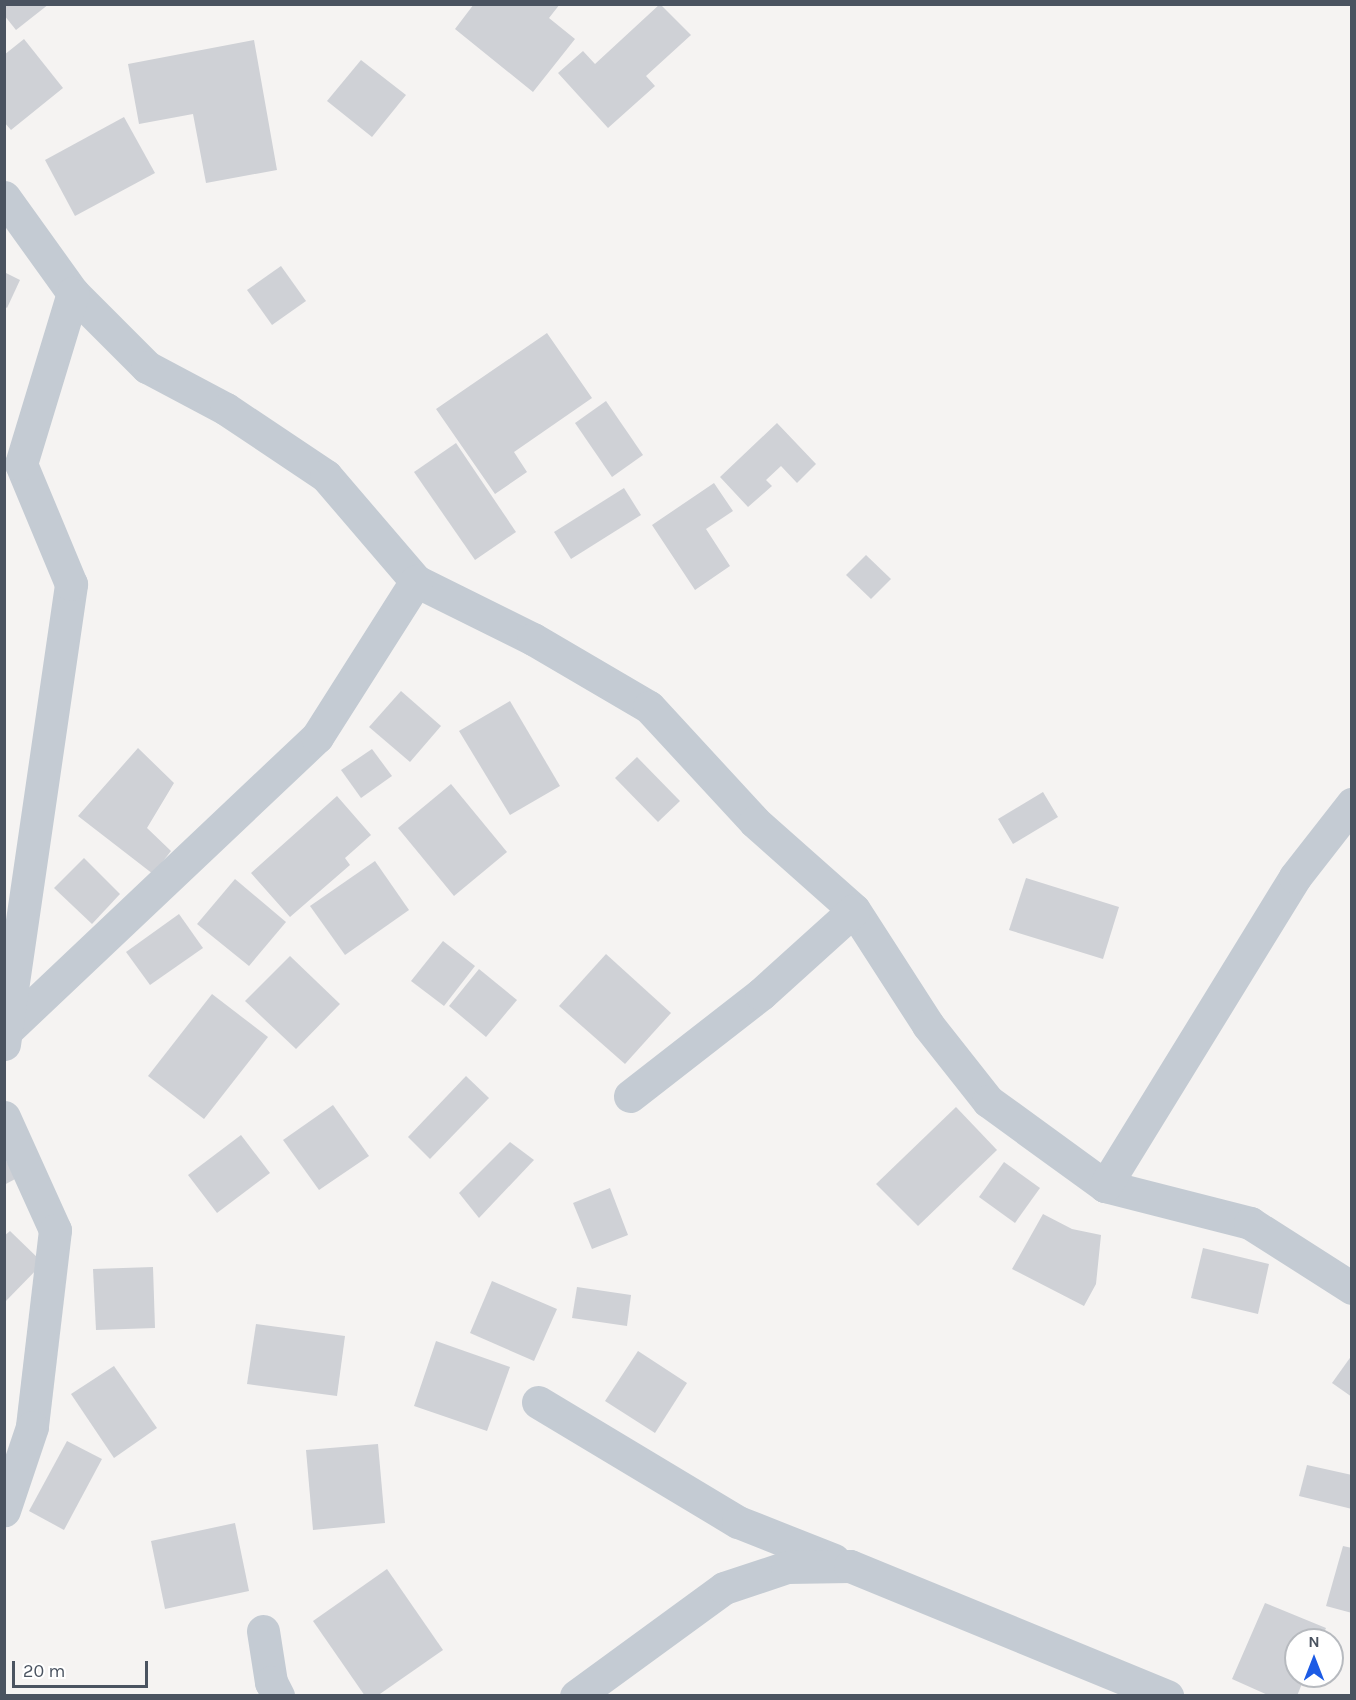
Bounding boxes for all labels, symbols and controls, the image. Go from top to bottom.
north arrow [1284,1628,1344,1688]
text: N [1308,1632,1320,1651]
scale bar [15,1649,152,1687]
text: 20 m [23,1660,65,1682]

